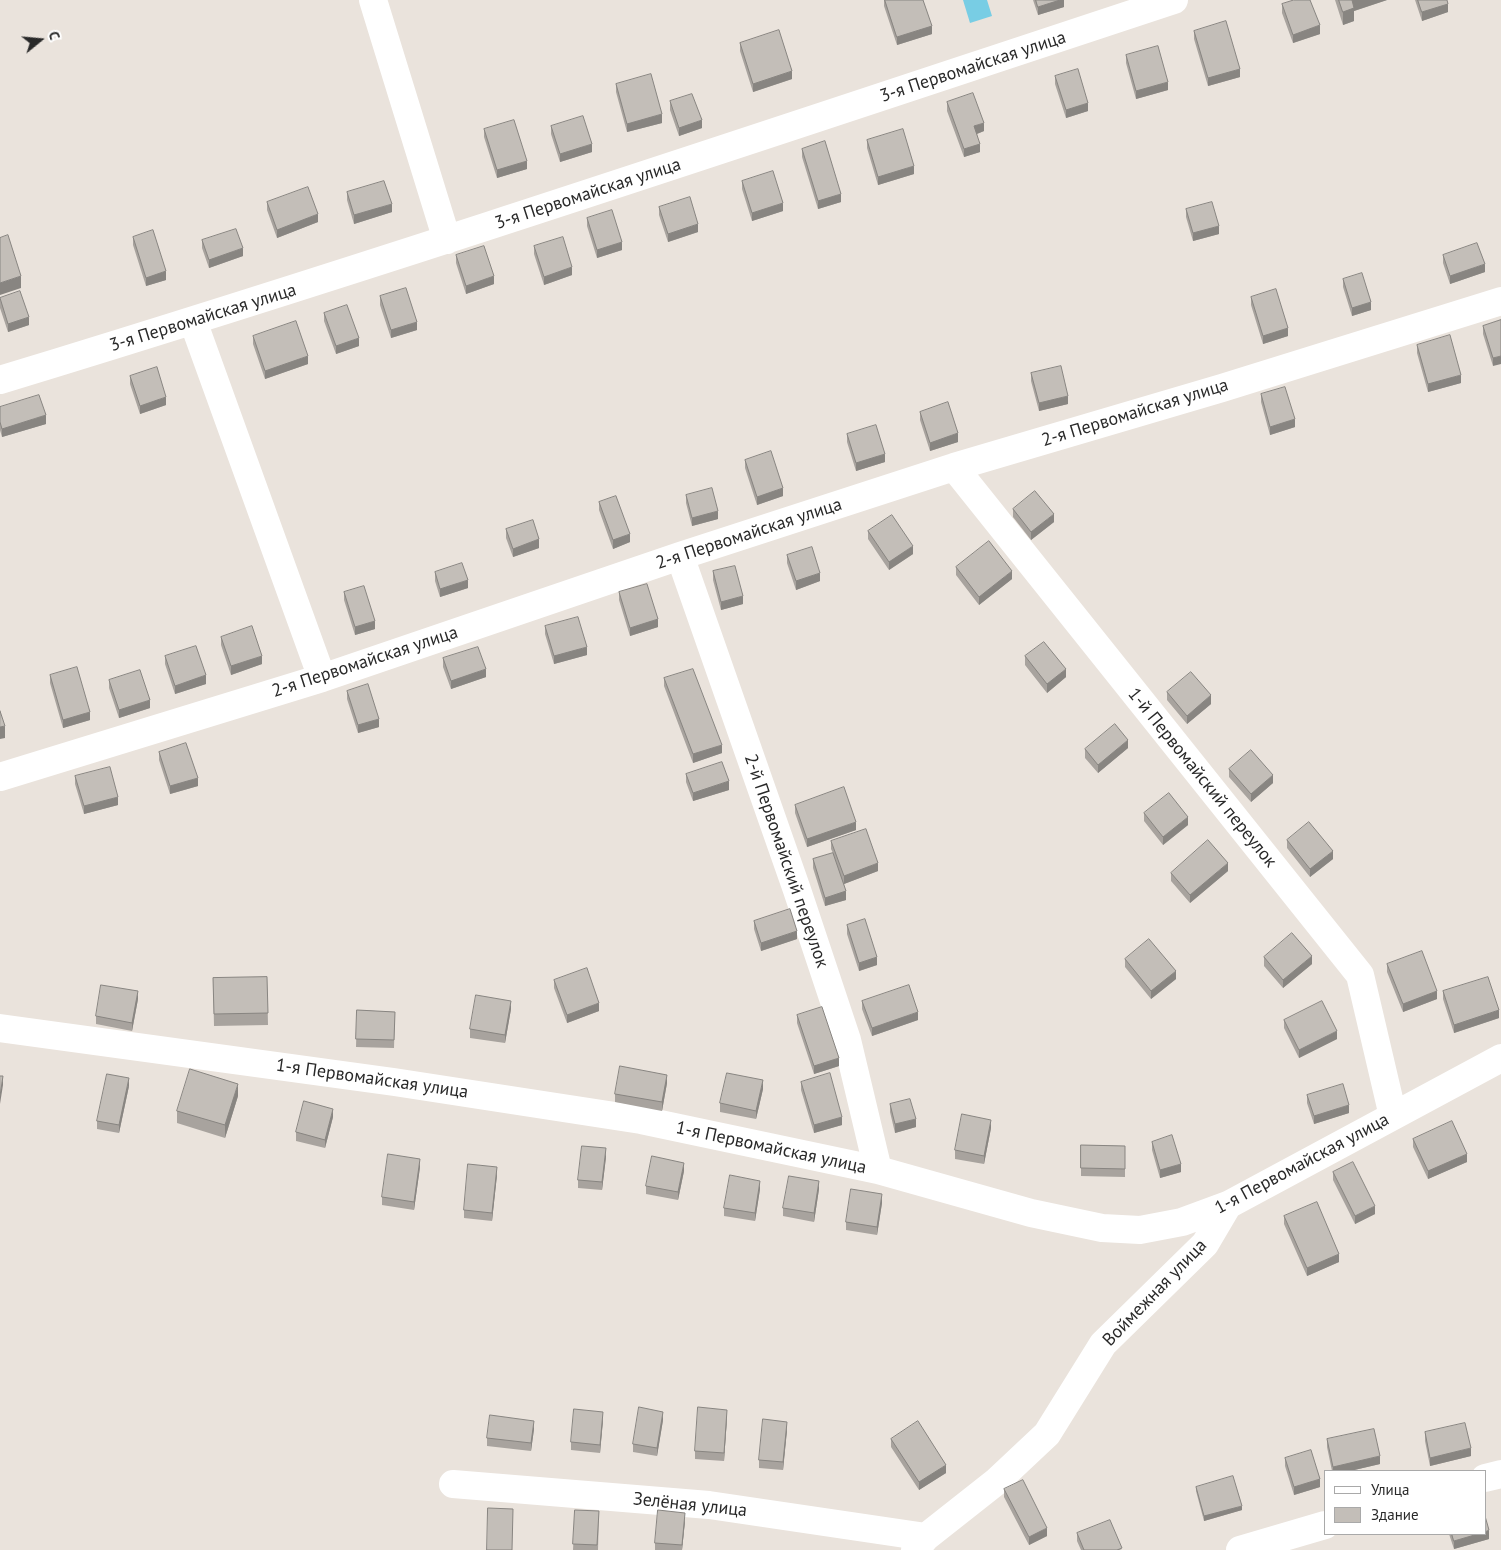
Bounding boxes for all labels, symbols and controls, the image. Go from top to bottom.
north arrow [15,15,65,65]
street label: 3-я Первомайская улица [877,27,1069,107]
text: С [45,29,64,42]
street label: 3-я Первомайская улица [492,154,684,234]
street label: 3-я Первомайская улица [107,279,299,357]
street label: 2-я Первомайская улица [1039,374,1231,452]
street label: 2-я Первомайская улица [653,494,845,574]
street label: 2-я Первомайская улица [269,622,461,702]
street label: 1-й Первомайский переулок [1123,684,1281,872]
street label: 2-й Первомайский переулок [739,751,833,971]
street label: 1-я Первомайская улица [274,1055,470,1103]
street label: 1-я Первомайская улица [1211,1109,1393,1219]
street label: 1-я Первомайская улица [674,1117,868,1179]
street label: Воймежная улица [1098,1235,1212,1351]
legend [1324,1470,1486,1535]
text: Улица [1371,1480,1409,1499]
street label: Зелёная улица [632,1488,748,1522]
text: Здание [1371,1505,1419,1524]

